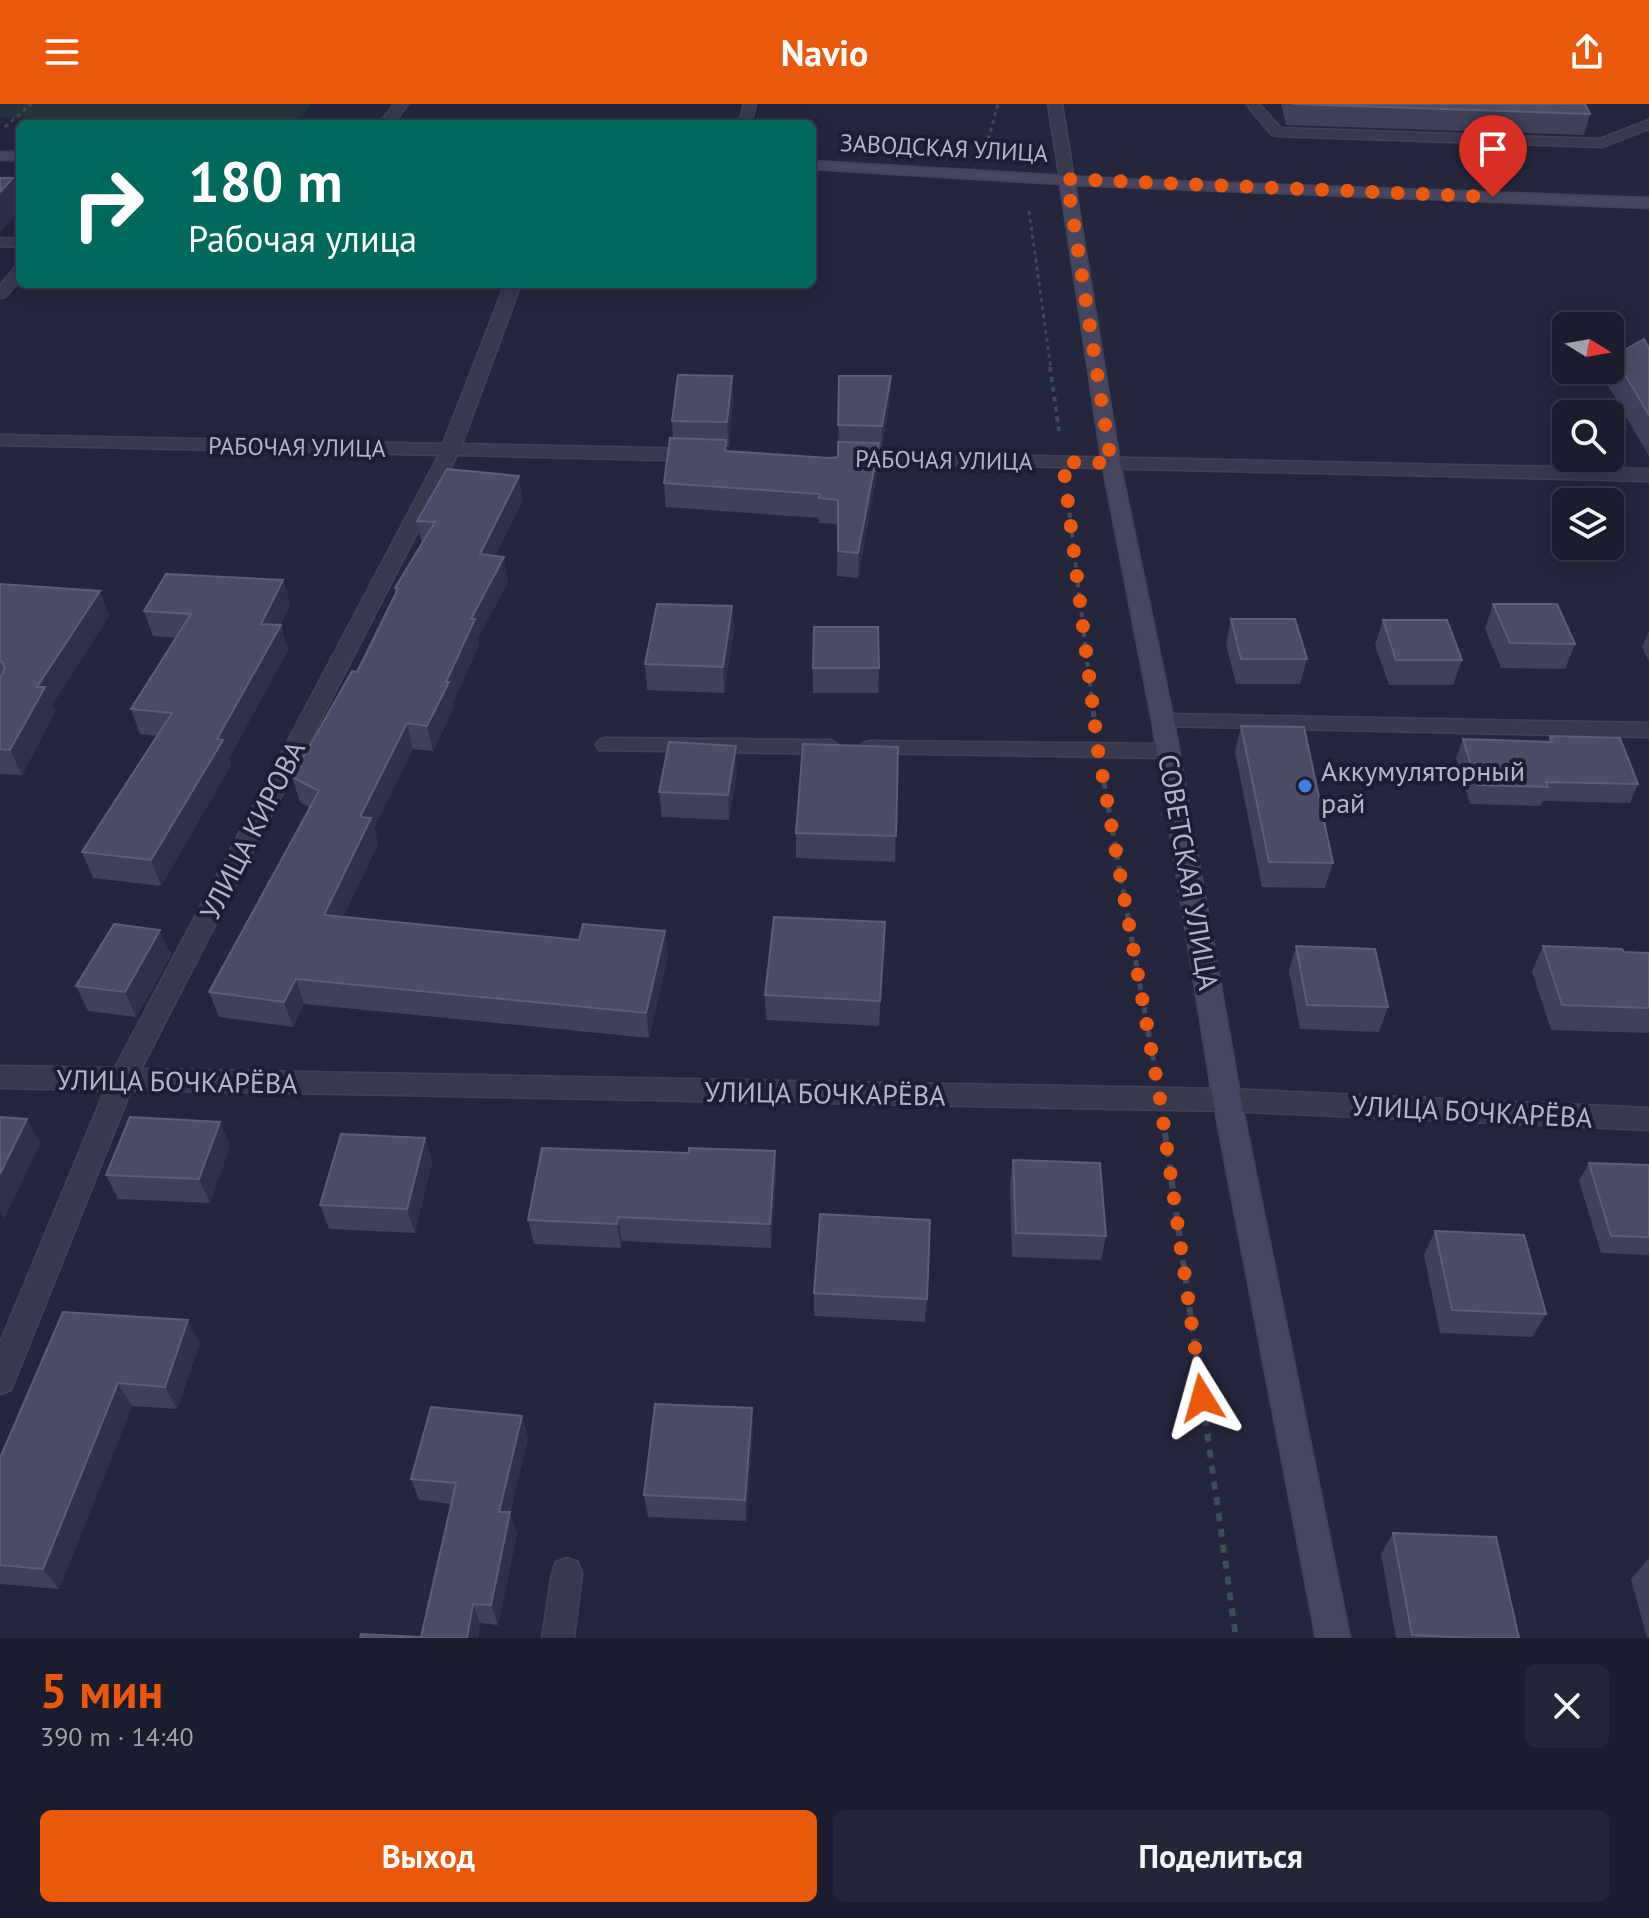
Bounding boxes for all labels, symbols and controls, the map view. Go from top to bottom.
text: Navio [781,29,868,76]
icon: menu [40,30,84,74]
icon: share [1565,30,1609,74]
pin [1459,115,1527,197]
street label: ЗАВОДСКАЯ УЛИЦА [839,127,1049,169]
icon: arrive [1471,127,1515,171]
text: 180 m [188,145,343,217]
icon: right [56,152,160,256]
text: Рабочая улица [188,215,417,262]
north arrow [1552,312,1624,384]
map controls [1552,312,1624,560]
button: search [1552,400,1624,472]
street label: РАБОЧАЯ УЛИЦА [208,430,386,464]
street label: РАБОЧАЯ УЛИЦА [855,443,1033,477]
button: layers [1552,488,1624,560]
street label: УЛИЦА КИРОВА [191,734,313,926]
street label: СОВЕТСКАЯ УЛИЦА [1150,751,1228,993]
place label: Аккумуляторный рай [1321,752,1525,821]
marker: Аккумуляторный рай [1296,777,1314,795]
street label: УЛИЦА БОЧКАРЁВА [56,1060,298,1102]
street label: УЛИЦА БОЧКАРЁВА [704,1072,946,1114]
street label: УЛИЦА БОЧКАРЁВА [1351,1086,1594,1136]
position arrow [1160,1356,1244,1440]
text: 5 мин [40,1659,163,1721]
button: close [1525,1664,1609,1748]
text: 390 m · 14:40 [40,1720,194,1753]
button: Выход [40,1810,817,1902]
button: Поделиться [833,1810,1609,1902]

